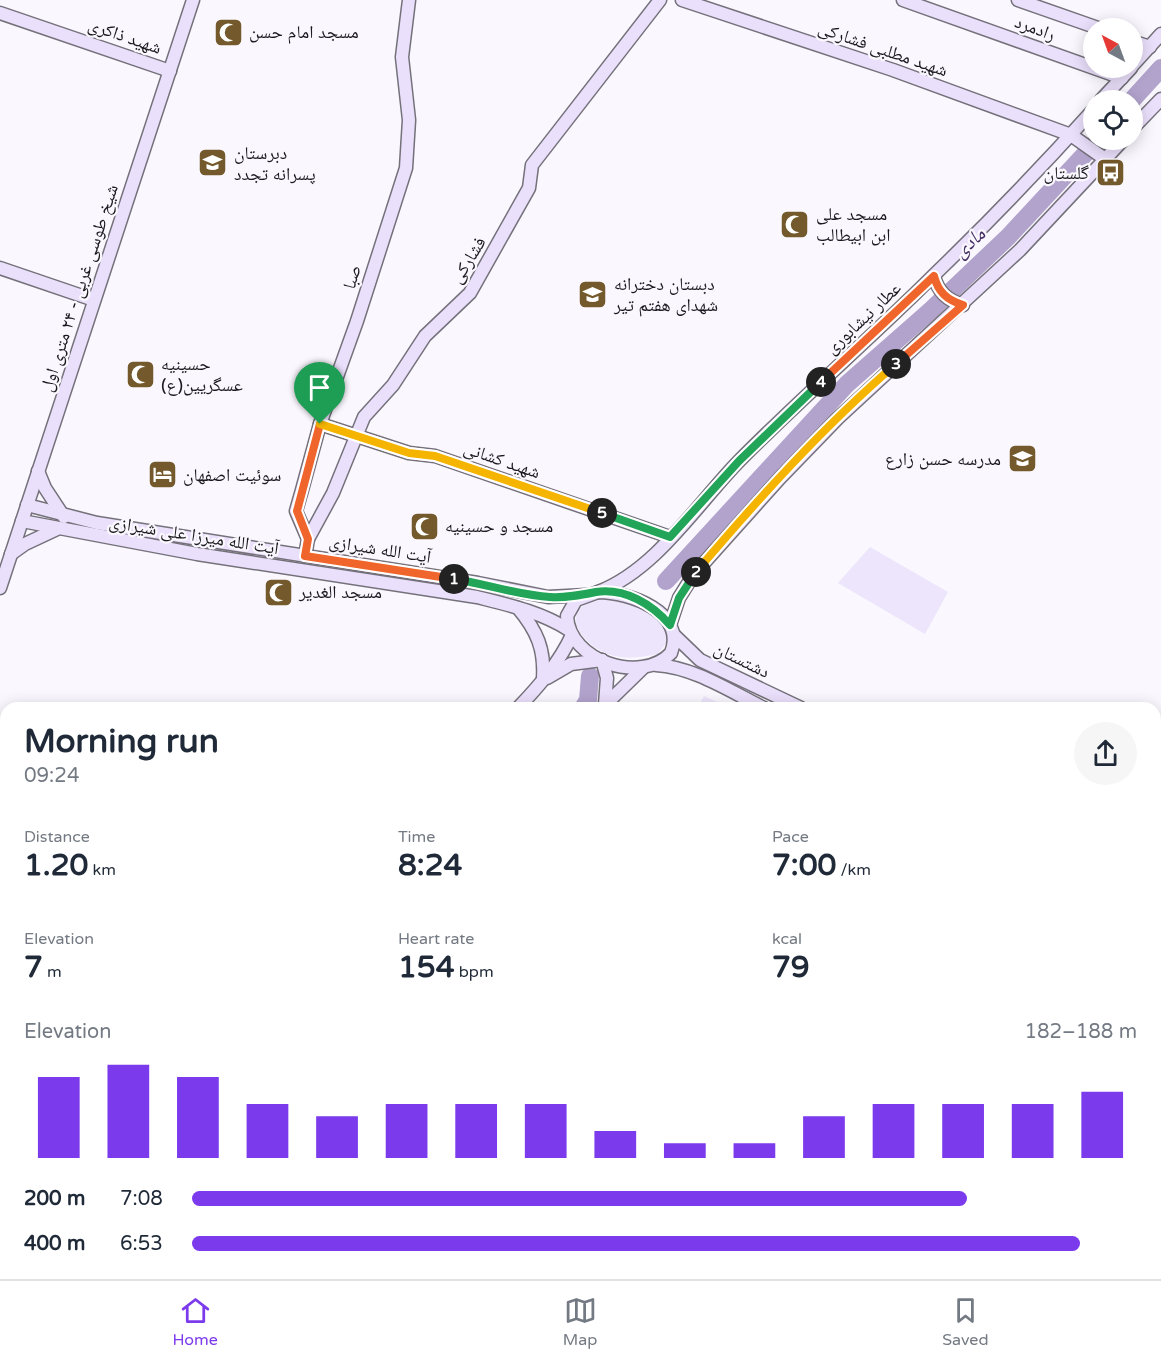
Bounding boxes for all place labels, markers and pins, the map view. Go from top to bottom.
mosque icon: مسجد امام حسن [212,16,244,48]
place label: مسجد امام حسن [249,21,359,44]
place label: دبرستان پسرانه تجدد [234,142,316,185]
school or university icon: دبرستان پسرانه تجدد [197,147,229,179]
bus stop icon: گلستان [1094,157,1126,189]
place label: گلستان [1044,162,1090,184]
place label: مسجد علی ابن ابیطالب [816,203,891,246]
mosque icon: مسجد علی ابن ابیطالب [779,208,811,240]
place label: دبستان دخترانه شهدای هفتم تیر [613,273,718,317]
school or university icon: دبستان دخترانه شهدای هفتم تیر [577,278,609,310]
pin: 3 [881,349,911,379]
place label: حسینیه عسگریین(ع) [161,353,243,396]
mosque icon: حسینیه عسگریین(ع) [124,358,156,390]
pin [294,362,345,424]
pin: 4 [806,367,836,397]
school or university icon: مدرسه حسن زارع [1006,443,1038,475]
place label: مدرسه حسن زارع [885,448,1001,470]
hotel icon: سوئیت اصفهان [146,459,178,491]
place label: سوئیت اصفهان [183,464,281,486]
pin: 5 [587,498,617,528]
mosque icon: مسجد و حسینیه [408,510,440,542]
place label: مسجد و حسینیه [445,515,553,537]
pin: 2 [681,557,711,587]
pin: 1 [439,564,469,594]
mosque icon: مسجد الغدیر [262,576,294,608]
place label: مسجد الغدیر [298,581,382,603]

